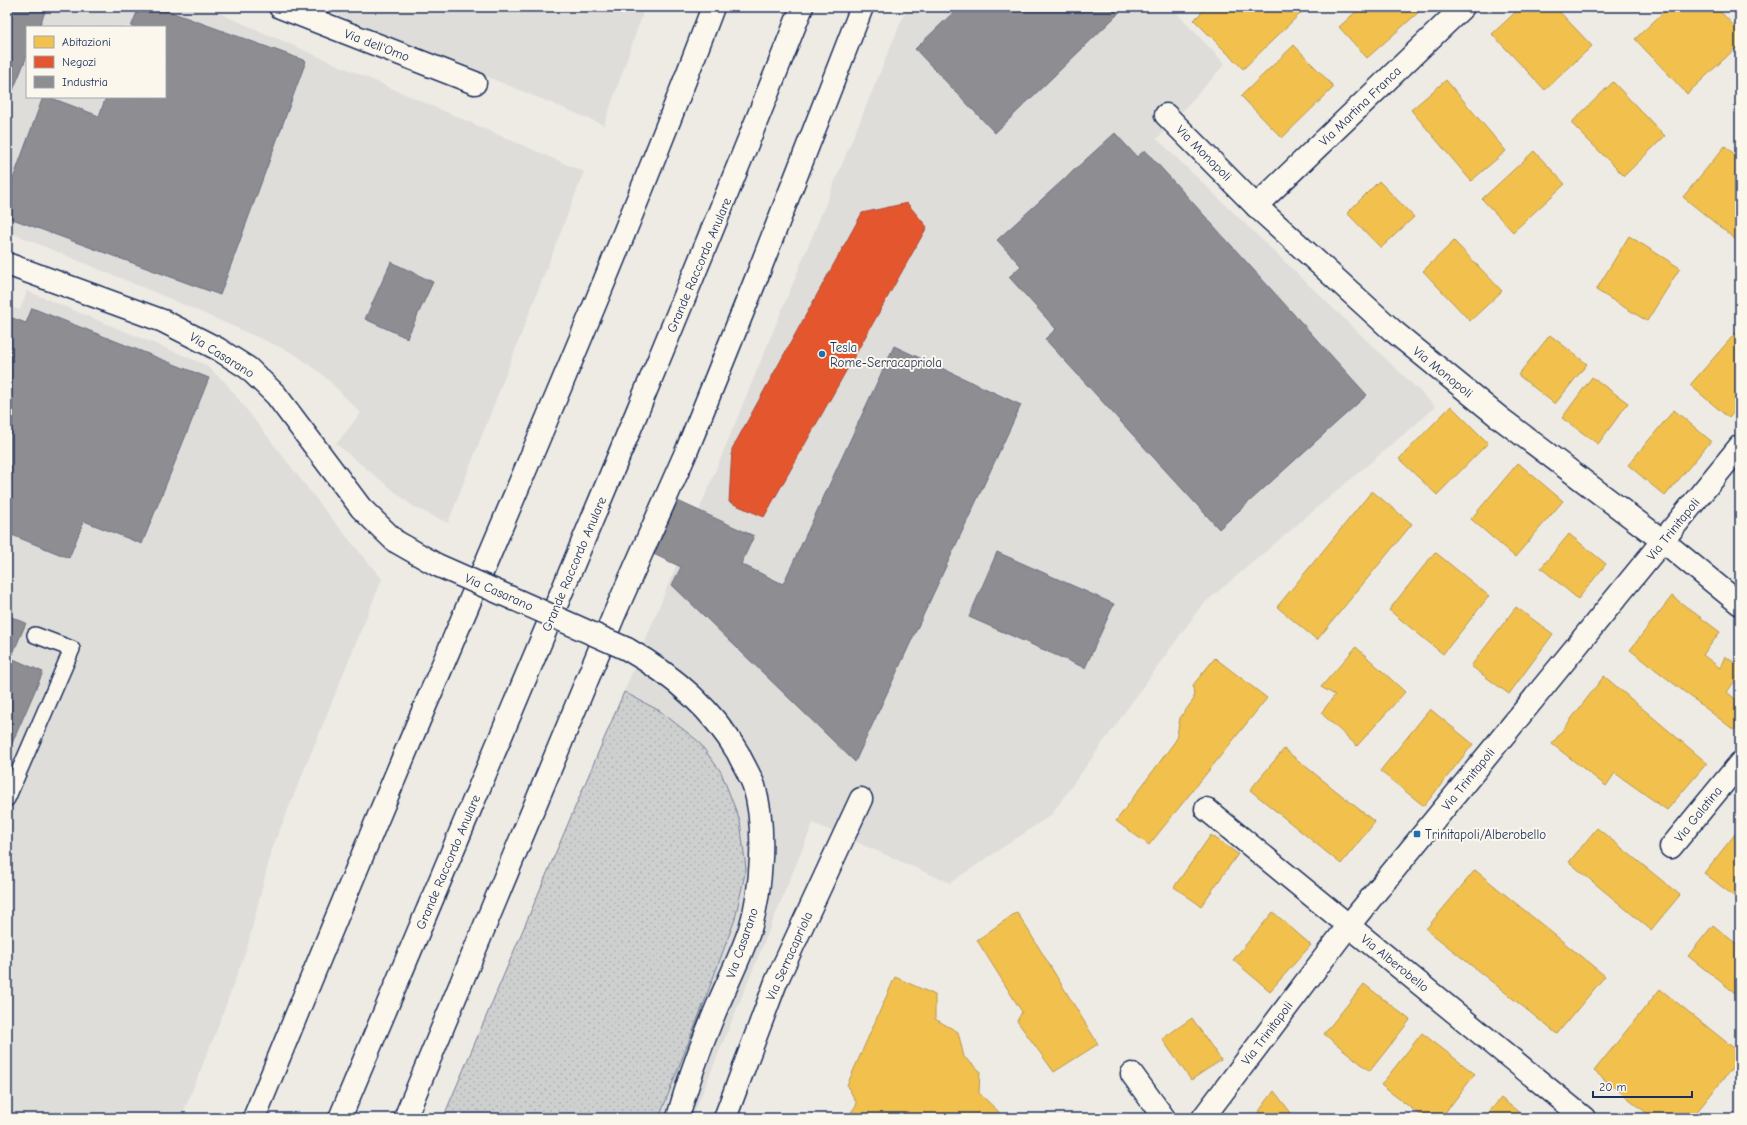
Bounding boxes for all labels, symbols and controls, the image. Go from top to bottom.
legend [26,26,166,98]
street label: Via dell'Omo [342,26,412,64]
text: Abitazioni [62,35,111,49]
text: Negozi [62,55,96,69]
street label: Via Martina Franca [1316,63,1404,149]
text: Industria [62,75,108,89]
street label: Via Monopoli [1173,122,1235,184]
street label: Grande Raccordo Anulare [664,195,734,335]
street label: Via Casarano [187,329,257,381]
place label: Tesla Rome-Serracapriola [830,340,942,370]
street label: Via Monopoli [1410,343,1476,401]
marker: Tesla Rome-Serracapriola [817,349,827,359]
street label: Grande Raccordo Anulare [539,494,609,634]
street label: Via Trinitapoli [1643,495,1703,563]
street label: Via Casarano [462,570,536,614]
street label: Via Trinitapoli [1438,745,1498,813]
street label: Via Galatina [1671,783,1725,845]
street label: Grande Raccordo Anulare [413,792,483,932]
place label: Trinitapoli/Alberobello [1425,827,1546,842]
marker: Trinitapoli/Alberobello [1412,829,1422,839]
street label: Via Casarano [723,906,761,980]
street label: Via Serracapriola [763,909,815,1003]
street label: Via Alberobello [1358,931,1432,995]
street label: Via Trinitapoli [1238,998,1296,1068]
scale bar [1593,1073,1692,1099]
text: 20 m [1599,1080,1627,1094]

